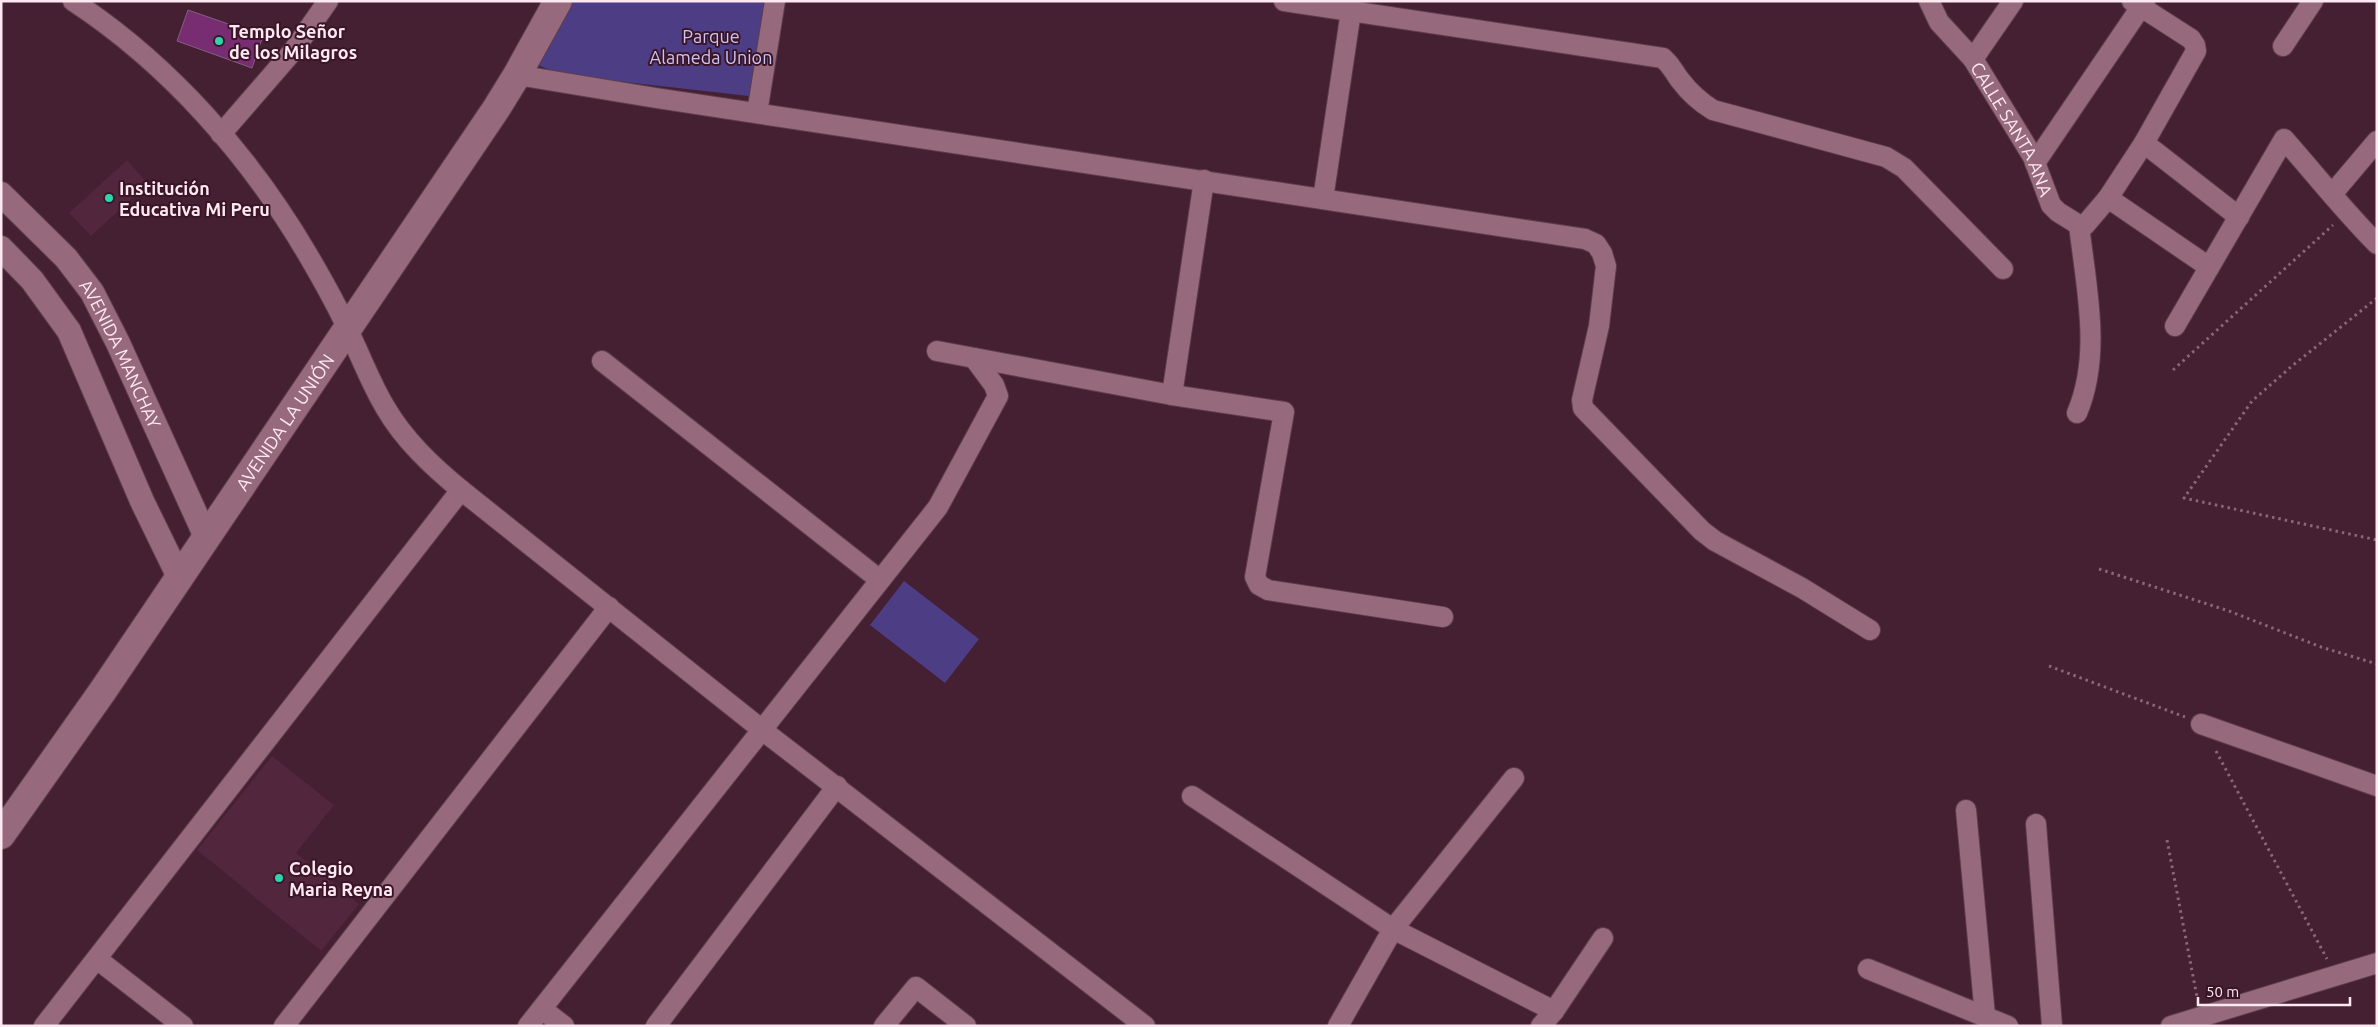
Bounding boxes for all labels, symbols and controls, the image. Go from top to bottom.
place label: Templo Señor de los Milagros [229,21,357,62]
park label: Parque Alameda Union [650,26,772,67]
marker: Templo Señor de los Milagros [213,35,225,47]
street label: CALLE SANTA ANA [1967,58,2057,199]
place label: Institución Educativa Mi Peru [119,178,270,219]
marker: Institución Educativa Mi Peru [103,192,115,204]
street label: AVENIDA MANCHAY [76,275,165,432]
street label: AVENIDA LA UNIÓN [231,350,338,494]
place label: Colegio Maria Reyna [289,858,393,899]
marker: Colegio Maria Reyna [273,872,285,884]
scale bar [2198,974,2350,1006]
text: 50 m [2206,983,2239,1000]

